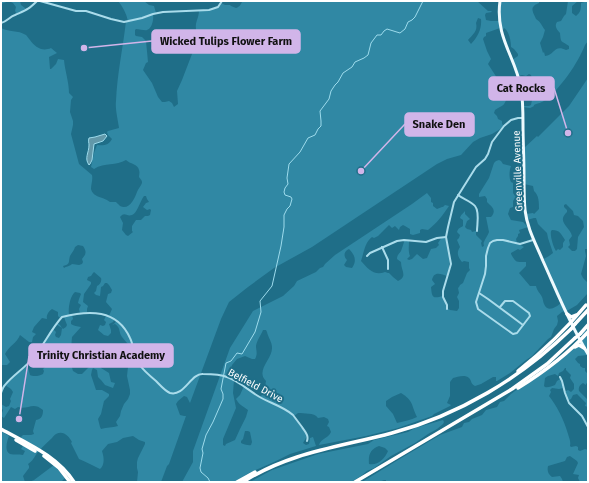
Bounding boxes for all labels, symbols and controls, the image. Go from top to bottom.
callout: Wicked Tulips Flower Farm [152,30,300,53]
text: Wicked Tulips Flower Farm [160,35,292,48]
callout: Cat Rocks [489,77,554,100]
text: Cat Rocks [497,82,546,95]
callout: Snake Den [405,113,474,136]
text: Snake Den [413,118,465,131]
street label: Greenville Avenue [511,130,525,212]
callout: Trinity Christian Academy [29,344,173,367]
text: Trinity Christian Academy [37,349,165,362]
street label: Belfield Drive [226,366,285,405]

